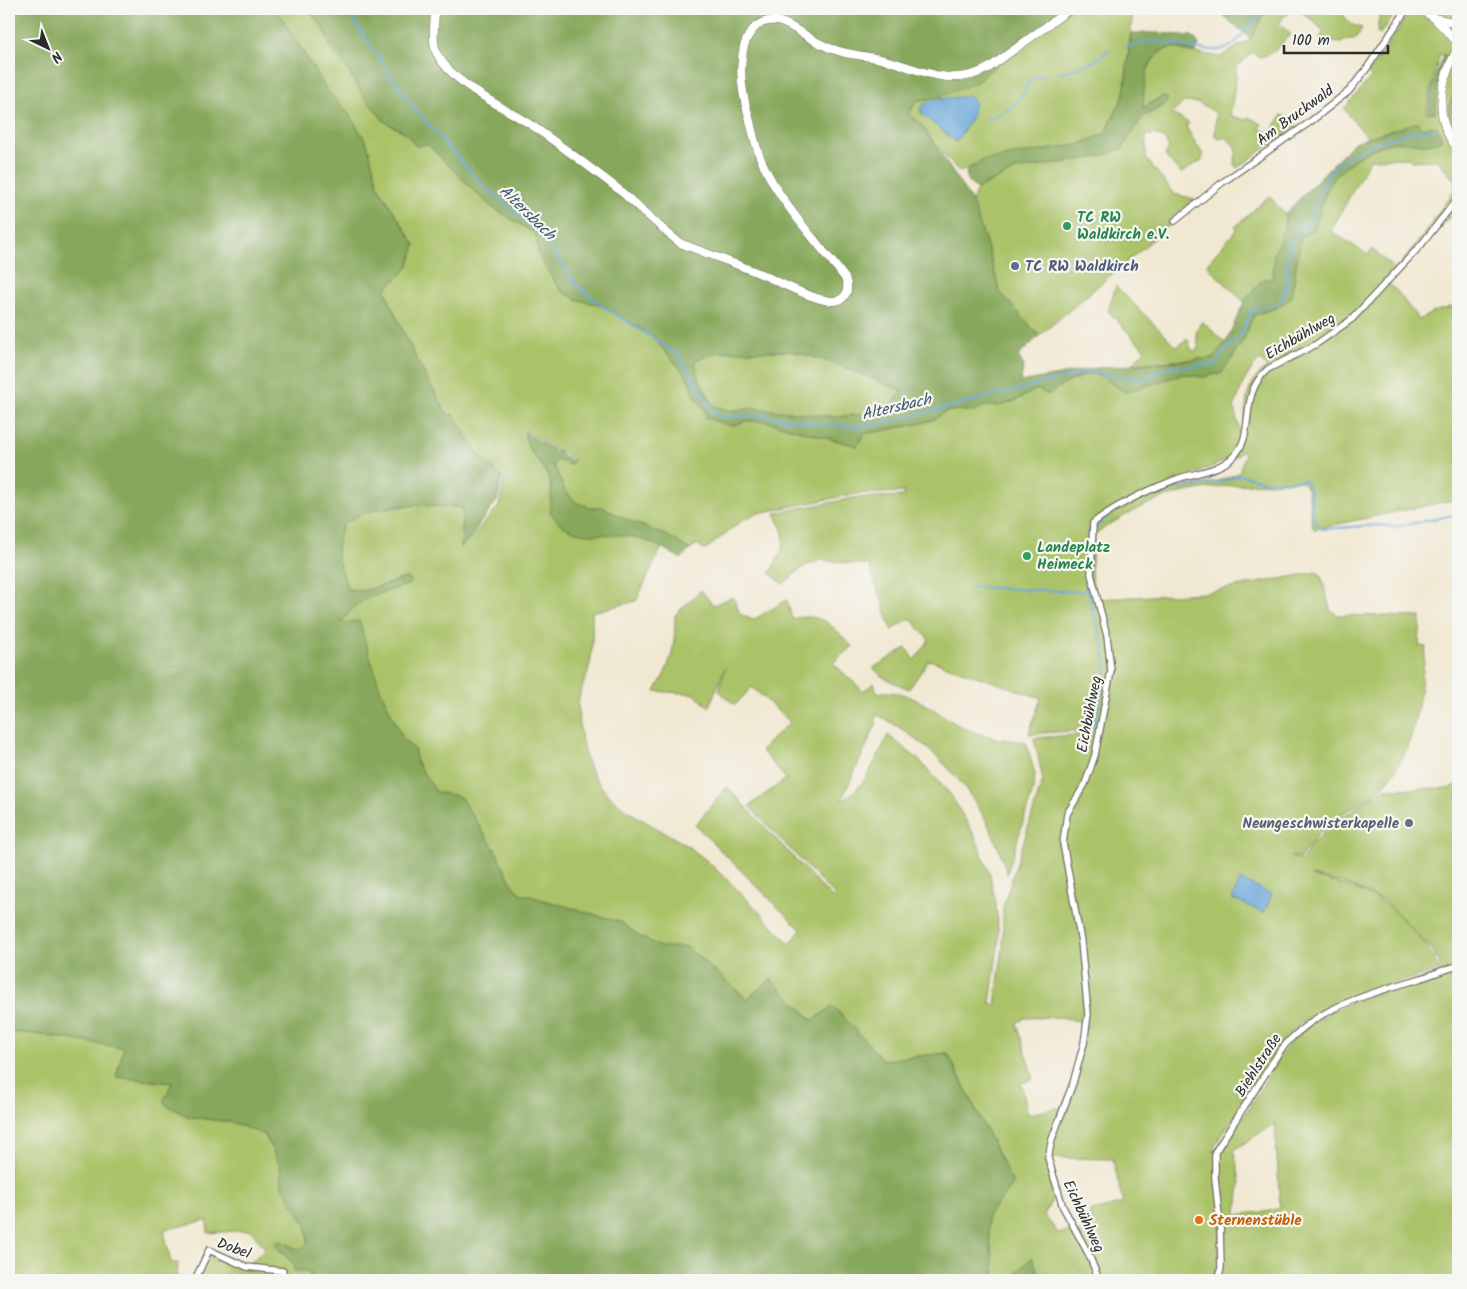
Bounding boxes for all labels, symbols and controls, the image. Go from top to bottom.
north arrow [22,22,72,72]
scale bar [1284,22,1388,54]
text: 100 m [1292,29,1330,53]
text: N [45,46,67,68]
street label: Am Bruckwald [1252,79,1340,152]
water label: Altersbach [493,180,562,248]
place label: TC RW Waldkirch e.V. [1077,206,1169,247]
marker: TC RW Waldkirch e.V. [1061,220,1073,232]
place label: TC RW Waldkirch [1025,255,1139,279]
marker: TC RW Waldkirch [1009,260,1021,272]
street label: Eichbühlweg [1261,307,1340,367]
water label: Altersbach [859,387,935,428]
place label: Landeplatz Heimeck [1037,536,1110,577]
marker: Landeplatz Heimeck [1021,550,1033,562]
street label: Eichbühlweg [1071,674,1109,755]
place label: Neungeschwisterkapelle [1242,812,1400,836]
marker: Neungeschwisterkapelle [1403,817,1415,829]
street label: Biehlstraße [1229,1029,1288,1102]
street label: Eichbühlweg [1056,1176,1110,1257]
place label: Sternenstüble [1209,1209,1302,1233]
marker: Sternenstüble [1193,1214,1205,1226]
street label: Dobel [213,1232,254,1266]

